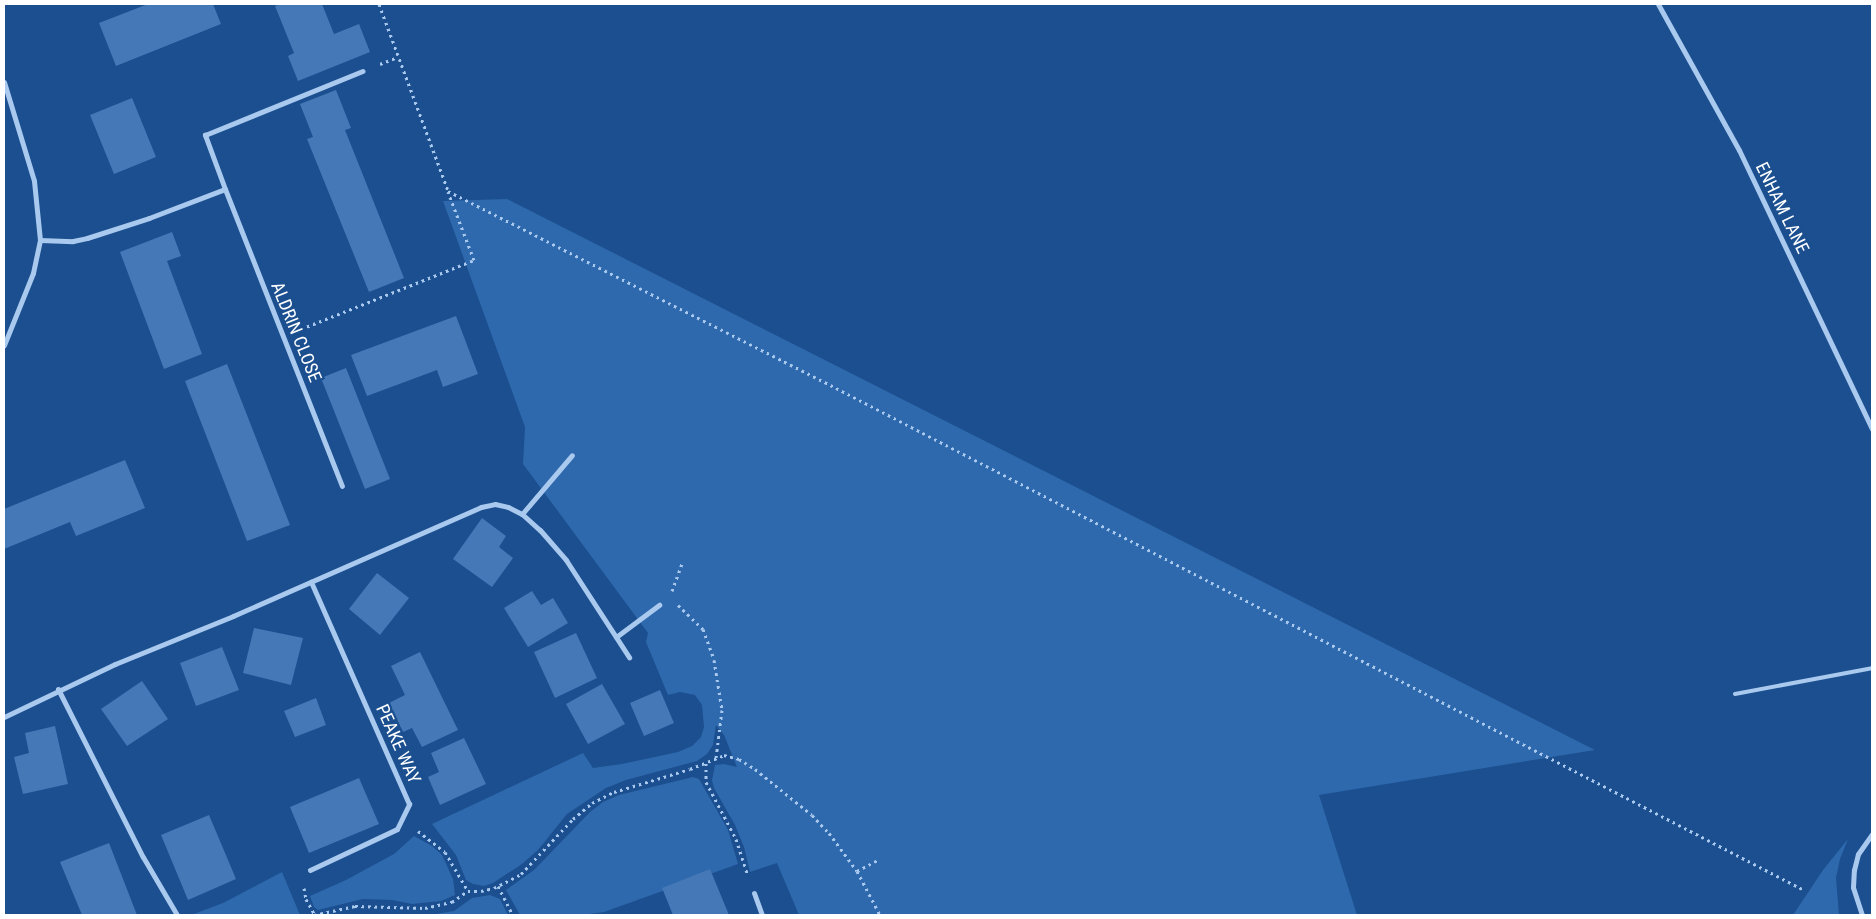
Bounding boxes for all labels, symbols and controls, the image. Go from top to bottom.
street label: ENHAM LANE [1751,159,1813,257]
street label: ALDRIN CLOSE [266,279,326,385]
street label: PEAKE WAY [371,701,425,787]

